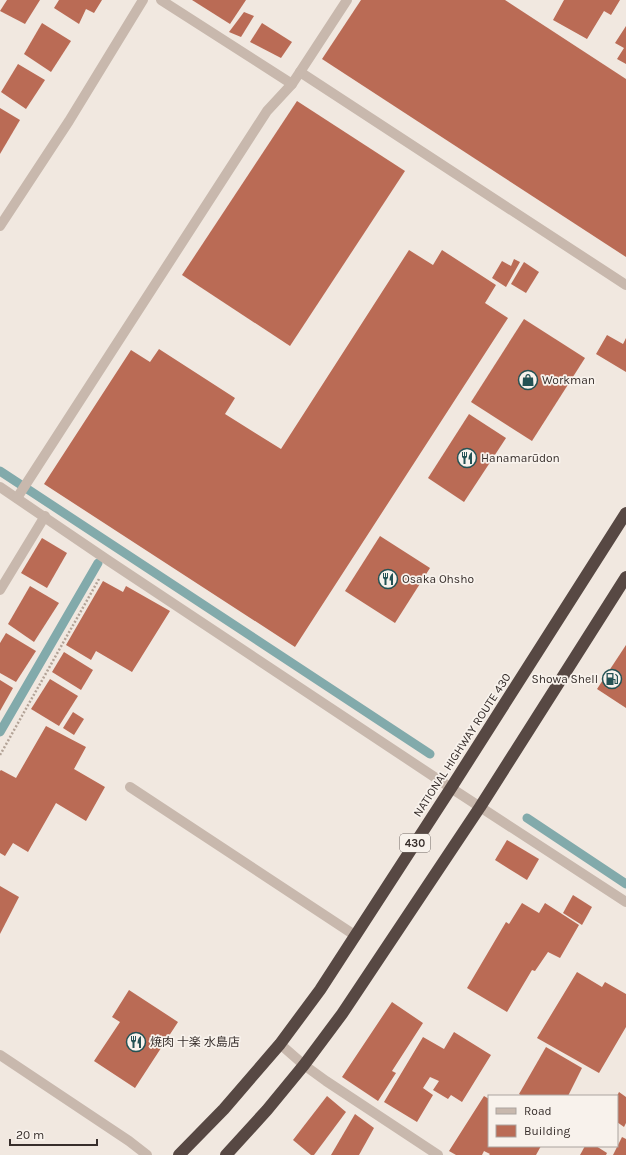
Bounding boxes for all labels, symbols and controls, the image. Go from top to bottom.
shop icon: Workman [517,369,539,391]
place label: Workman [542,373,595,387]
restaurant icon: Hanamarūdon [456,447,478,469]
place label: Hanamarūdon [481,451,560,465]
restaurant icon: Osaka Ohsho [377,568,399,590]
place label: Osaka Ohsho [402,572,474,586]
fuel station icon: Showa Shell [601,668,623,690]
street label: NATIONAL HIGHWAY ROUTE 430 [410,671,514,819]
place label: Showa Shell [531,672,598,686]
road number: 430 [400,834,430,852]
restaurant icon: 焼肉 十楽 水島店 [125,1031,147,1053]
place label: 焼肉 十楽 水島店 [150,1035,240,1049]
legend [488,1095,618,1147]
text: Road [524,1104,552,1118]
scale bar [10,1121,97,1147]
text: Building [524,1124,571,1138]
text: 20 m [16,1128,44,1142]

